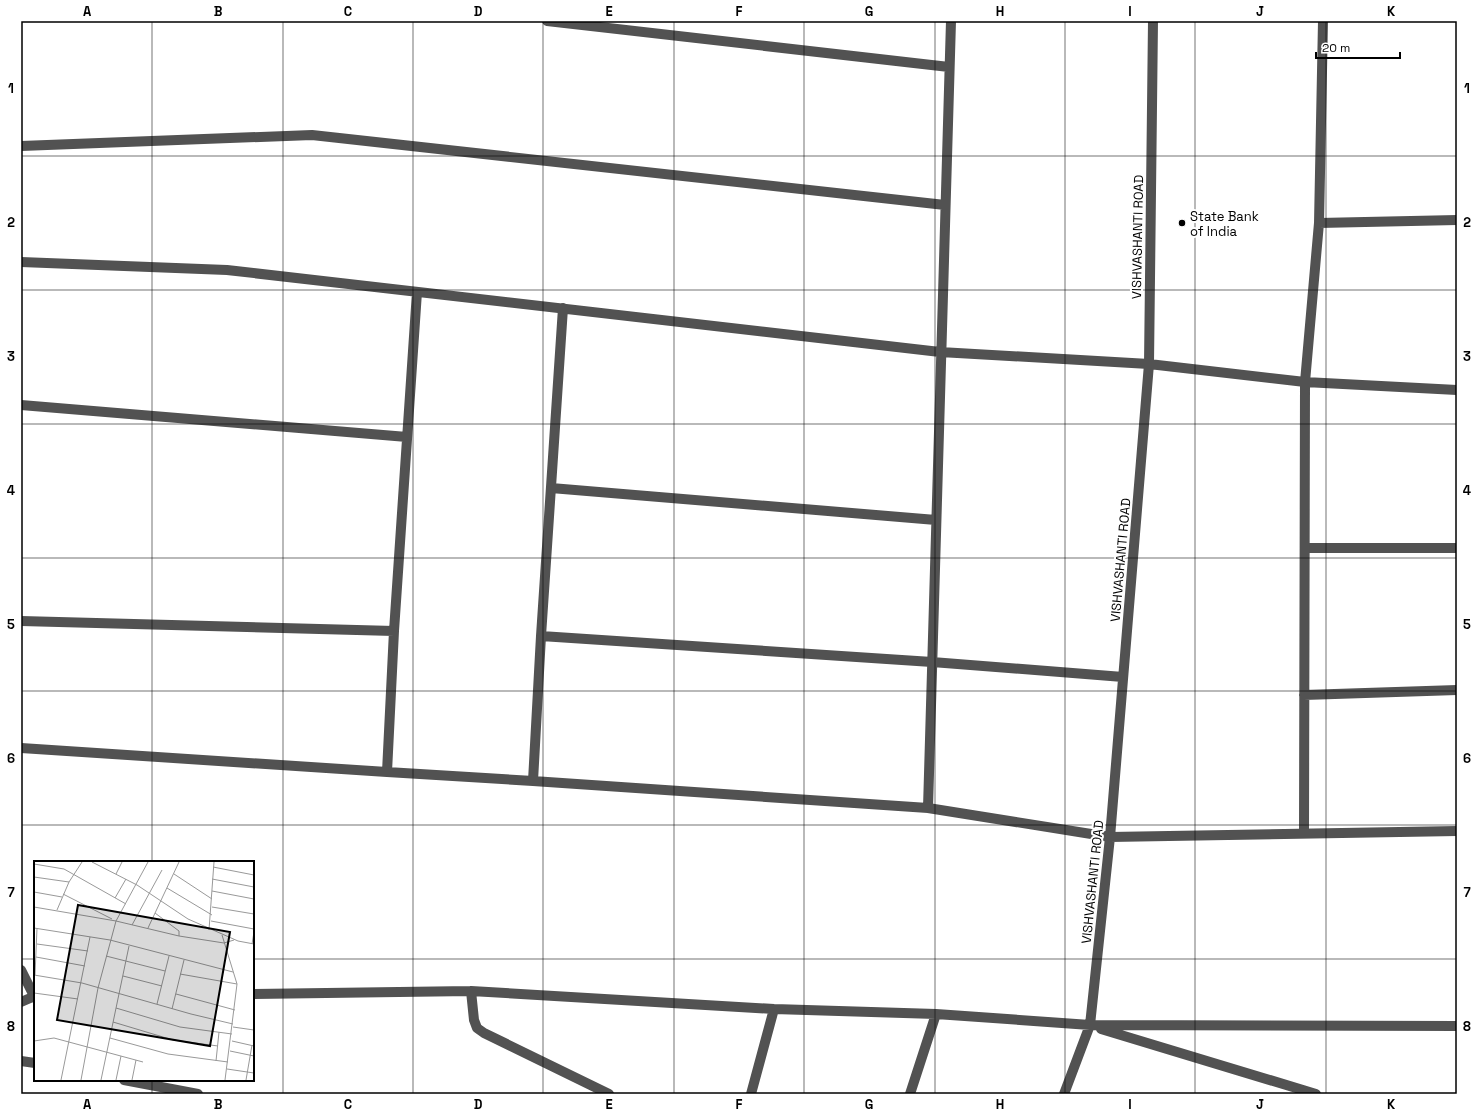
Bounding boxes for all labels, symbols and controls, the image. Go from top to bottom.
text: A [83,3,92,20]
text: B [214,3,223,20]
text: C [344,3,352,20]
text: D [474,3,483,20]
text: E [605,3,613,20]
text: F [736,3,743,20]
text: G [865,3,873,20]
text: H [996,3,1004,20]
text: I [1128,3,1132,20]
text: J [1256,3,1264,20]
text: K [1387,3,1396,20]
scale bar [1316,34,1400,60]
text: 20 m [1322,40,1350,56]
text: 1 [8,80,14,97]
text: 1 [1464,80,1470,97]
street label: VISHVASHANTI ROAD [1128,175,1147,299]
place label: State Bank of India [1190,208,1259,240]
text: 2 [7,214,15,231]
text: 2 [1463,214,1471,231]
marker: State Bank of India [1177,218,1187,228]
text: 3 [7,348,15,365]
text: 3 [1463,348,1471,365]
text: 4 [7,482,15,499]
text: 4 [1463,482,1471,499]
street label: VISHVASHANTI ROAD [1107,497,1134,623]
text: 5 [7,616,15,633]
text: 5 [1463,616,1471,633]
text: 6 [7,750,15,767]
text: 6 [1463,750,1471,767]
street label: VISHVASHANTI ROAD [1078,819,1107,945]
inset map [34,861,254,1081]
text: 7 [7,884,15,901]
text: 7 [1463,884,1471,901]
text: 8 [7,1018,15,1035]
text: 8 [1463,1018,1471,1035]
text: A [83,1096,92,1113]
text: B [214,1096,223,1113]
text: C [344,1096,352,1113]
text: D [474,1096,483,1113]
text: E [605,1096,613,1113]
text: F [736,1096,743,1113]
text: G [865,1096,873,1113]
text: H [996,1096,1004,1113]
text: I [1128,1096,1132,1113]
text: J [1256,1096,1264,1113]
text: K [1387,1096,1396,1113]

